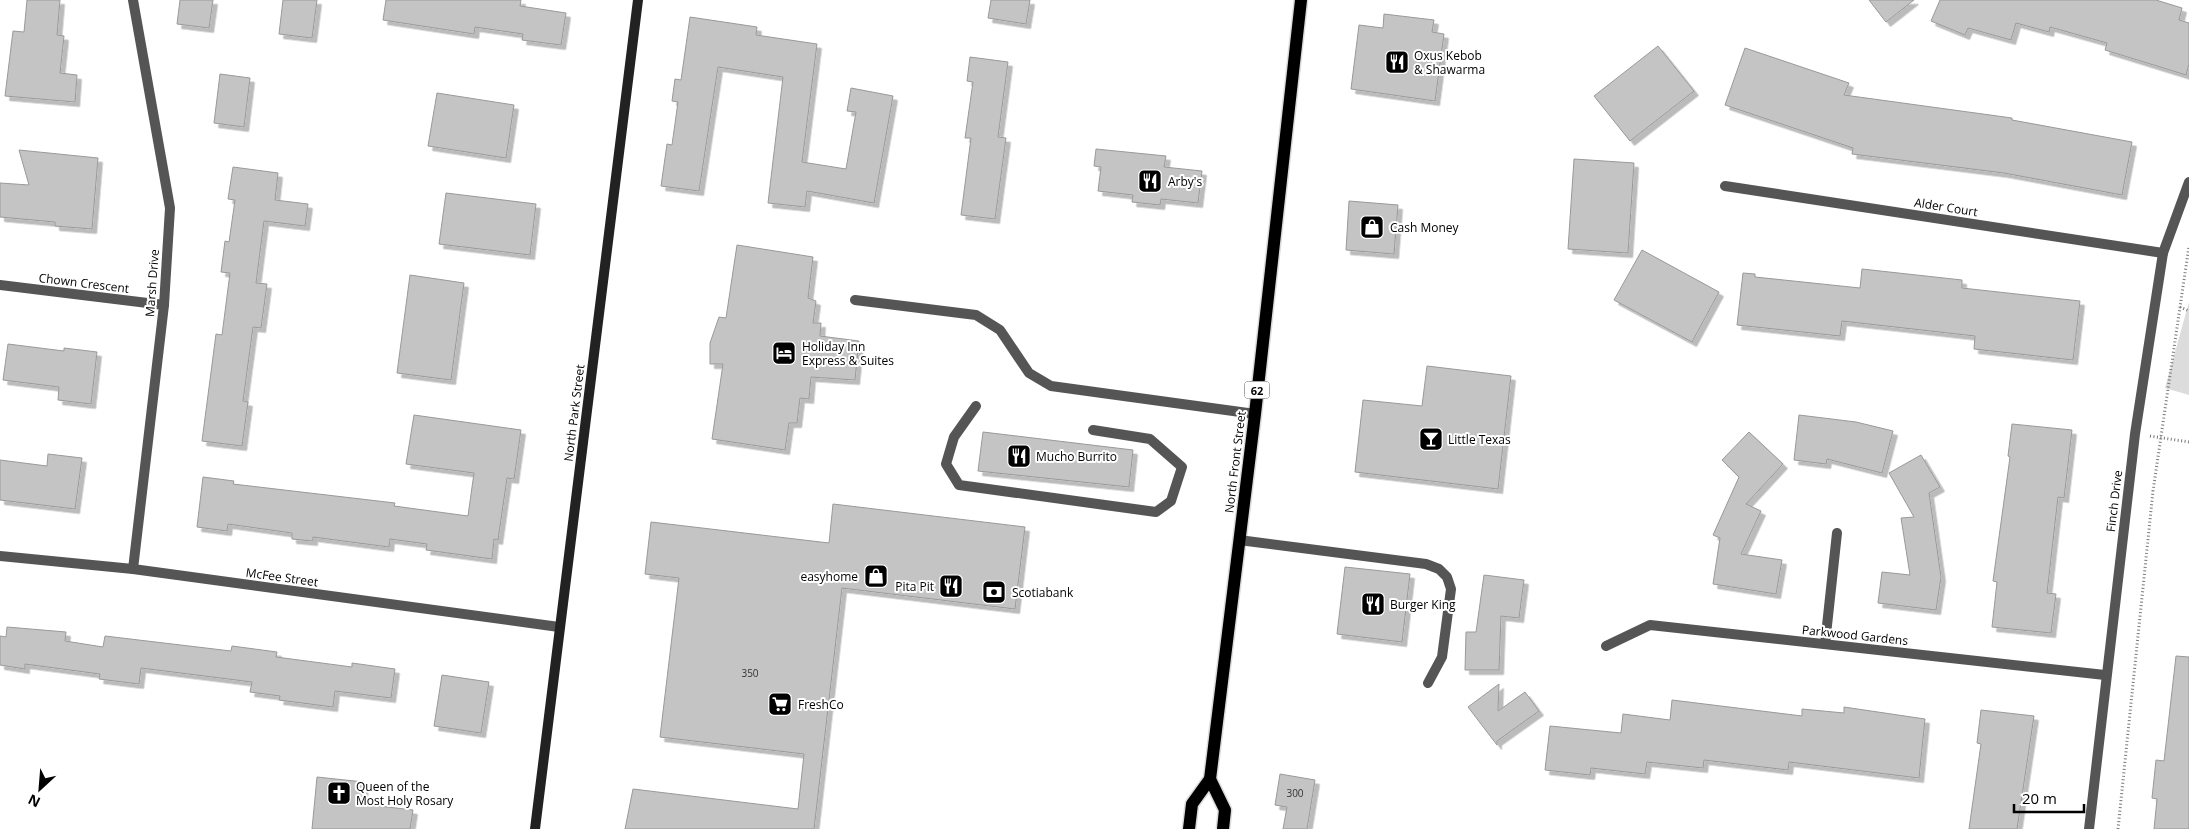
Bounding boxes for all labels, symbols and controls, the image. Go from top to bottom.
place label: Oxus Kebob & Shawarma [1414,47,1485,78]
restaurant icon: Oxus Kebob & Shawarma [1384,49,1410,75]
restaurant icon: Arby's [1137,168,1163,194]
place label: Arby's [1168,173,1202,190]
street label: Alder Court [1913,194,1979,220]
shop icon: Cash Money [1359,214,1385,240]
place label: Cash Money [1390,219,1460,236]
street label: Marsh Drive [141,248,163,317]
street label: Chown Crescent [38,269,130,297]
place label: Holiday Inn Express & Suites [802,338,894,369]
hotel icon: Holiday Inn Express & Suites [771,340,797,366]
street label: North Park Street [560,364,588,462]
road number: 62 [1244,382,1270,398]
street label: North Front Street [1220,410,1250,514]
bar icon: Little Texas [1418,426,1444,452]
place label: Little Texas [1448,431,1511,448]
restaurant icon: Mucho Burrito [1006,443,1032,469]
place label: Mucho Burrito [1036,448,1117,465]
street label: Finch Drive [2102,469,2126,533]
shop icon: easyhome [863,563,889,589]
street label: McFee Street [245,564,319,590]
place label: easyhome [800,568,858,585]
restaurant icon: Pita Pit [938,573,964,599]
place label: Pita Pit [895,578,934,595]
bank icon: Scotiabank [981,579,1007,605]
place label: Scotiabank [1012,584,1074,601]
restaurant icon: Burger King [1360,591,1386,617]
place label: Burger King [1390,596,1456,613]
street label: Parkwood Gardens [1801,621,1909,649]
house number: 350 [741,666,759,680]
supermarket icon: FreshCo [767,691,793,717]
place label: FreshCo [798,696,844,713]
north arrow [15,764,65,814]
place label: Queen of the Most Holy Rosary [356,778,454,809]
church icon: Queen of the Most Holy Rosary [326,780,352,806]
scale bar [2014,782,2084,814]
house number: 300 [1286,786,1304,800]
text: 20 m [2022,788,2057,808]
text: N [25,790,43,812]

